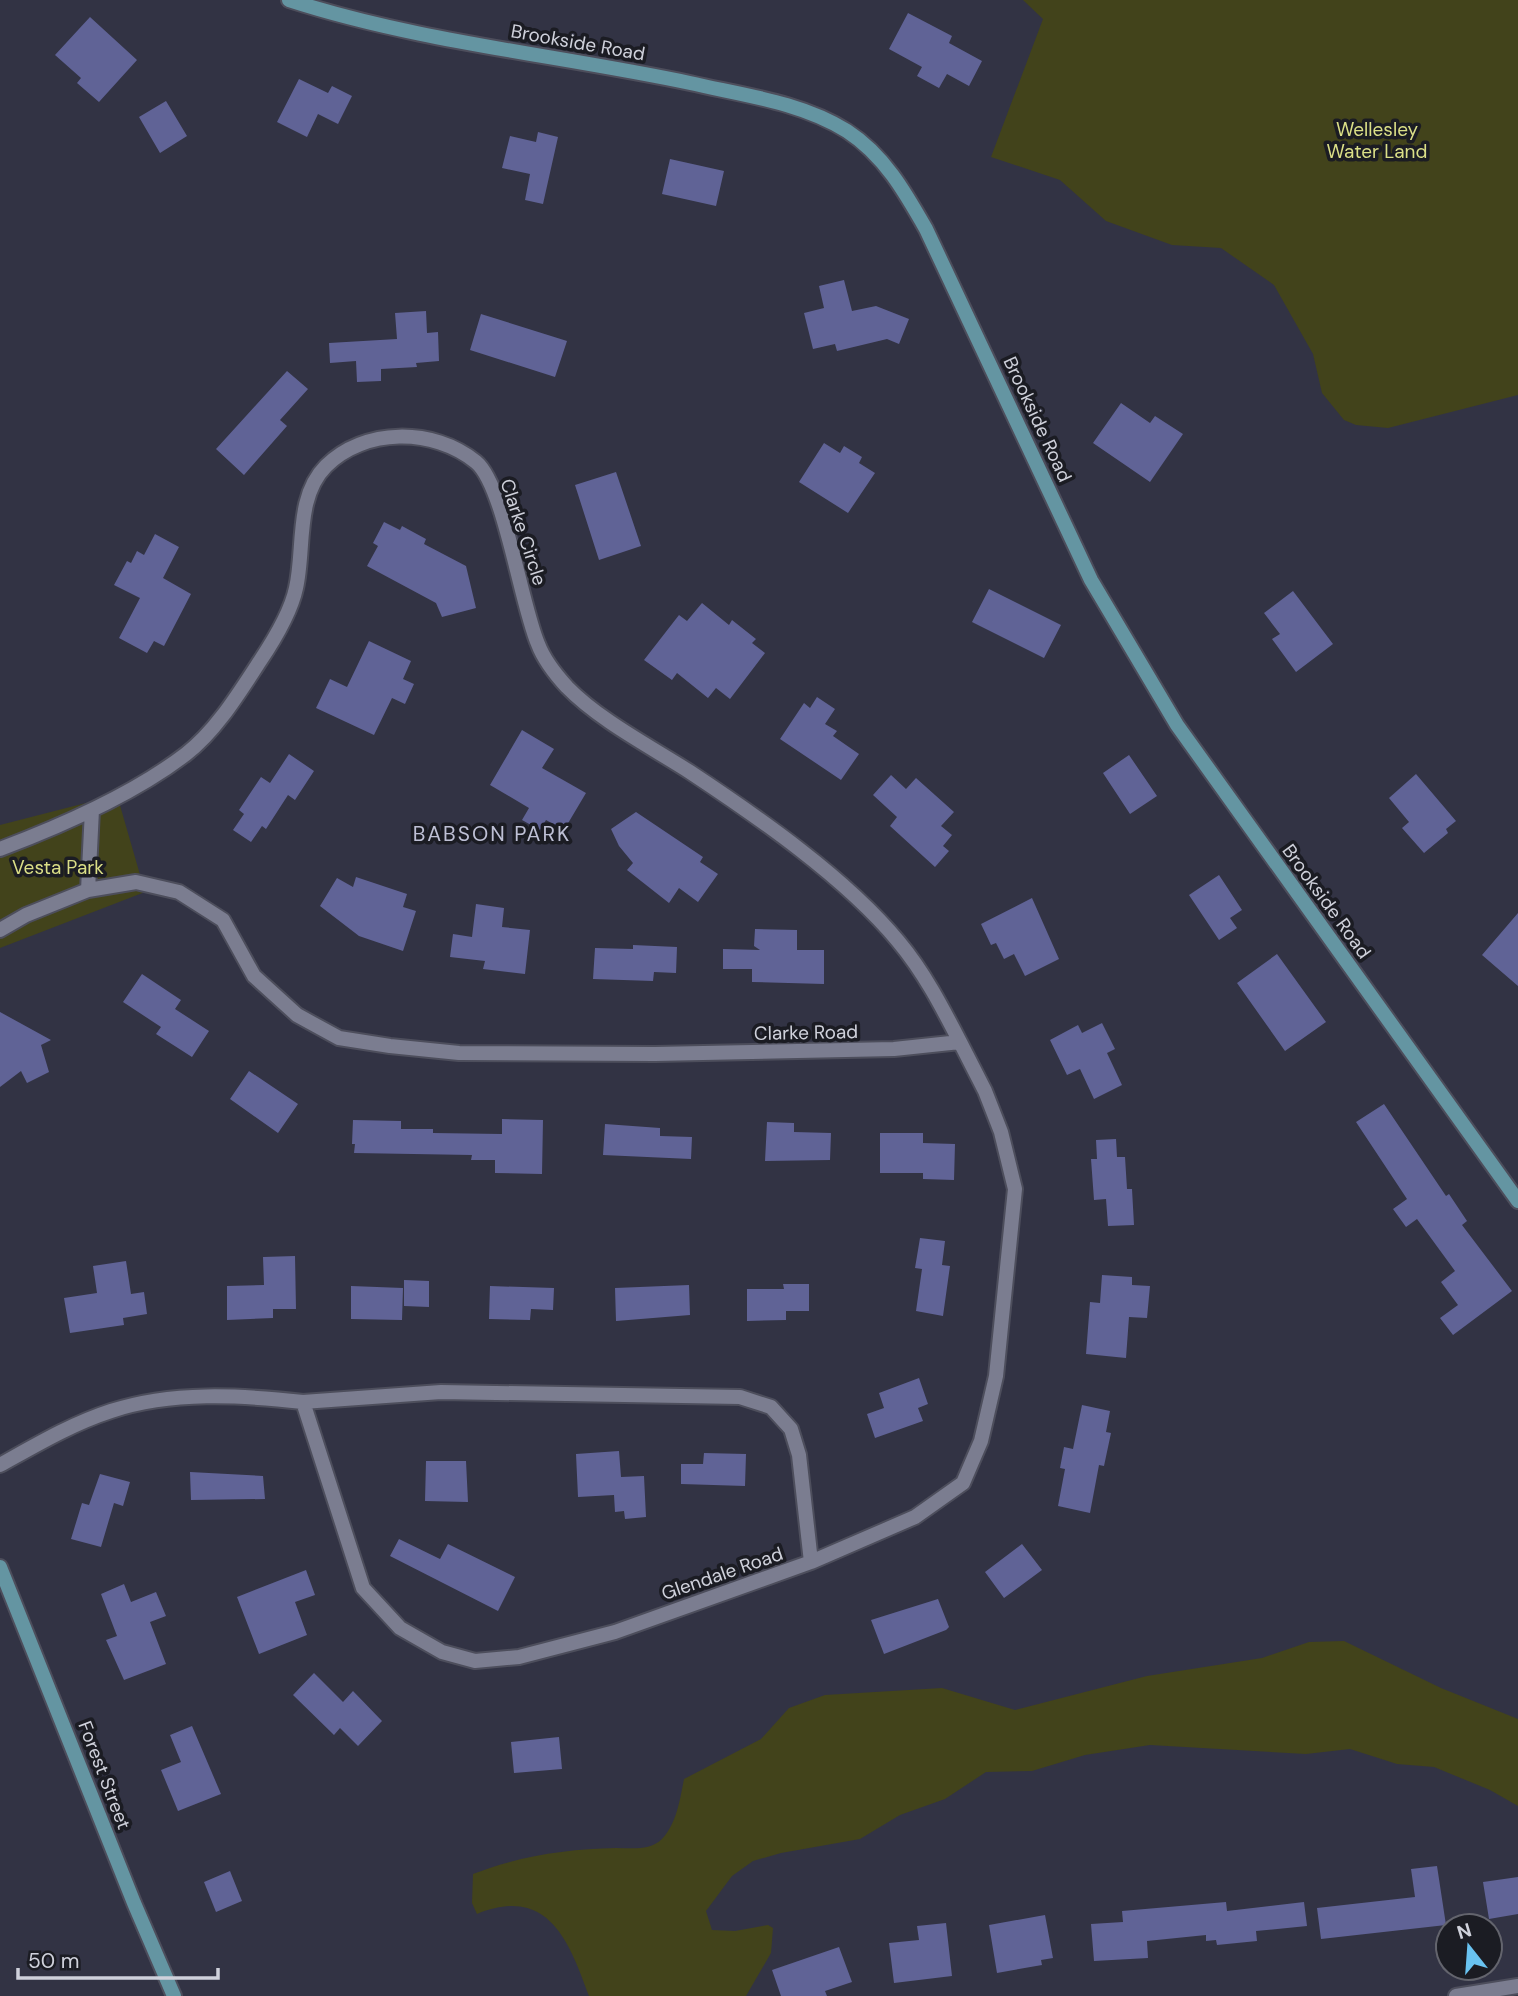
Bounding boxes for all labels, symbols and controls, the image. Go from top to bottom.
street label: Brookside Road [509,18,647,67]
park label: Wellesley Water Land [1327,117,1427,164]
street label: Brookside Road [998,352,1078,486]
street label: Clarke Circle [495,476,553,589]
district label: BABSON PARK [413,820,571,848]
street label: Brookside Road [1277,839,1377,964]
park label: Vesta Park [12,855,104,880]
street label: Clarke Road [754,1019,858,1046]
street label: Glendale Road [658,1541,786,1606]
street label: Forest Street [72,1718,137,1833]
north arrow [1434,1912,1504,1982]
text: N [1454,1917,1474,1945]
scale bar [18,1937,217,1981]
text: 50 m [28,1947,79,1975]

